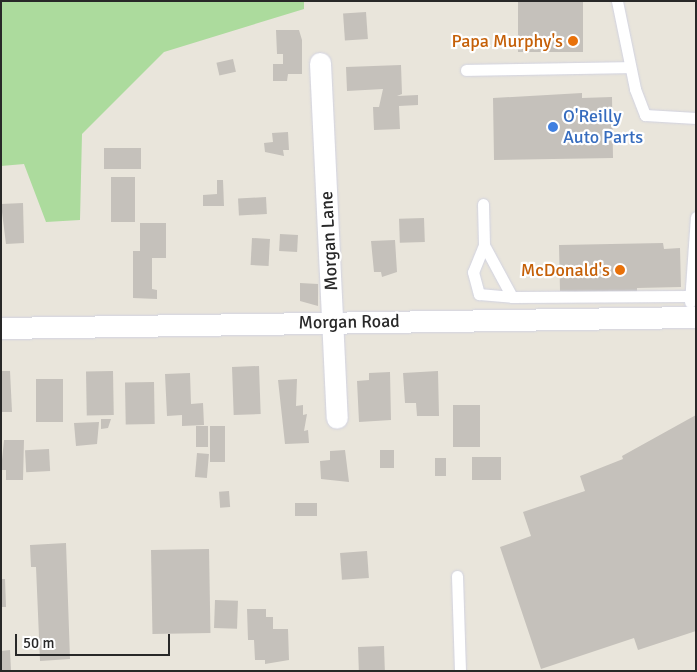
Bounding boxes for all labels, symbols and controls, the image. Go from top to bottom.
place label: Papa Murphy's [451,30,563,52]
marker: Papa Murphy's [567,35,579,47]
place label: O'Reilly Auto Parts [563,106,643,148]
marker: O'Reilly Auto Parts [547,121,559,133]
street label: Morgan Lane [316,191,342,291]
place label: McDonald's [521,259,610,281]
marker: McDonald's [614,264,626,276]
street label: Morgan Road [298,310,400,334]
scale bar [18,624,172,656]
text: 50 m [23,634,54,652]

